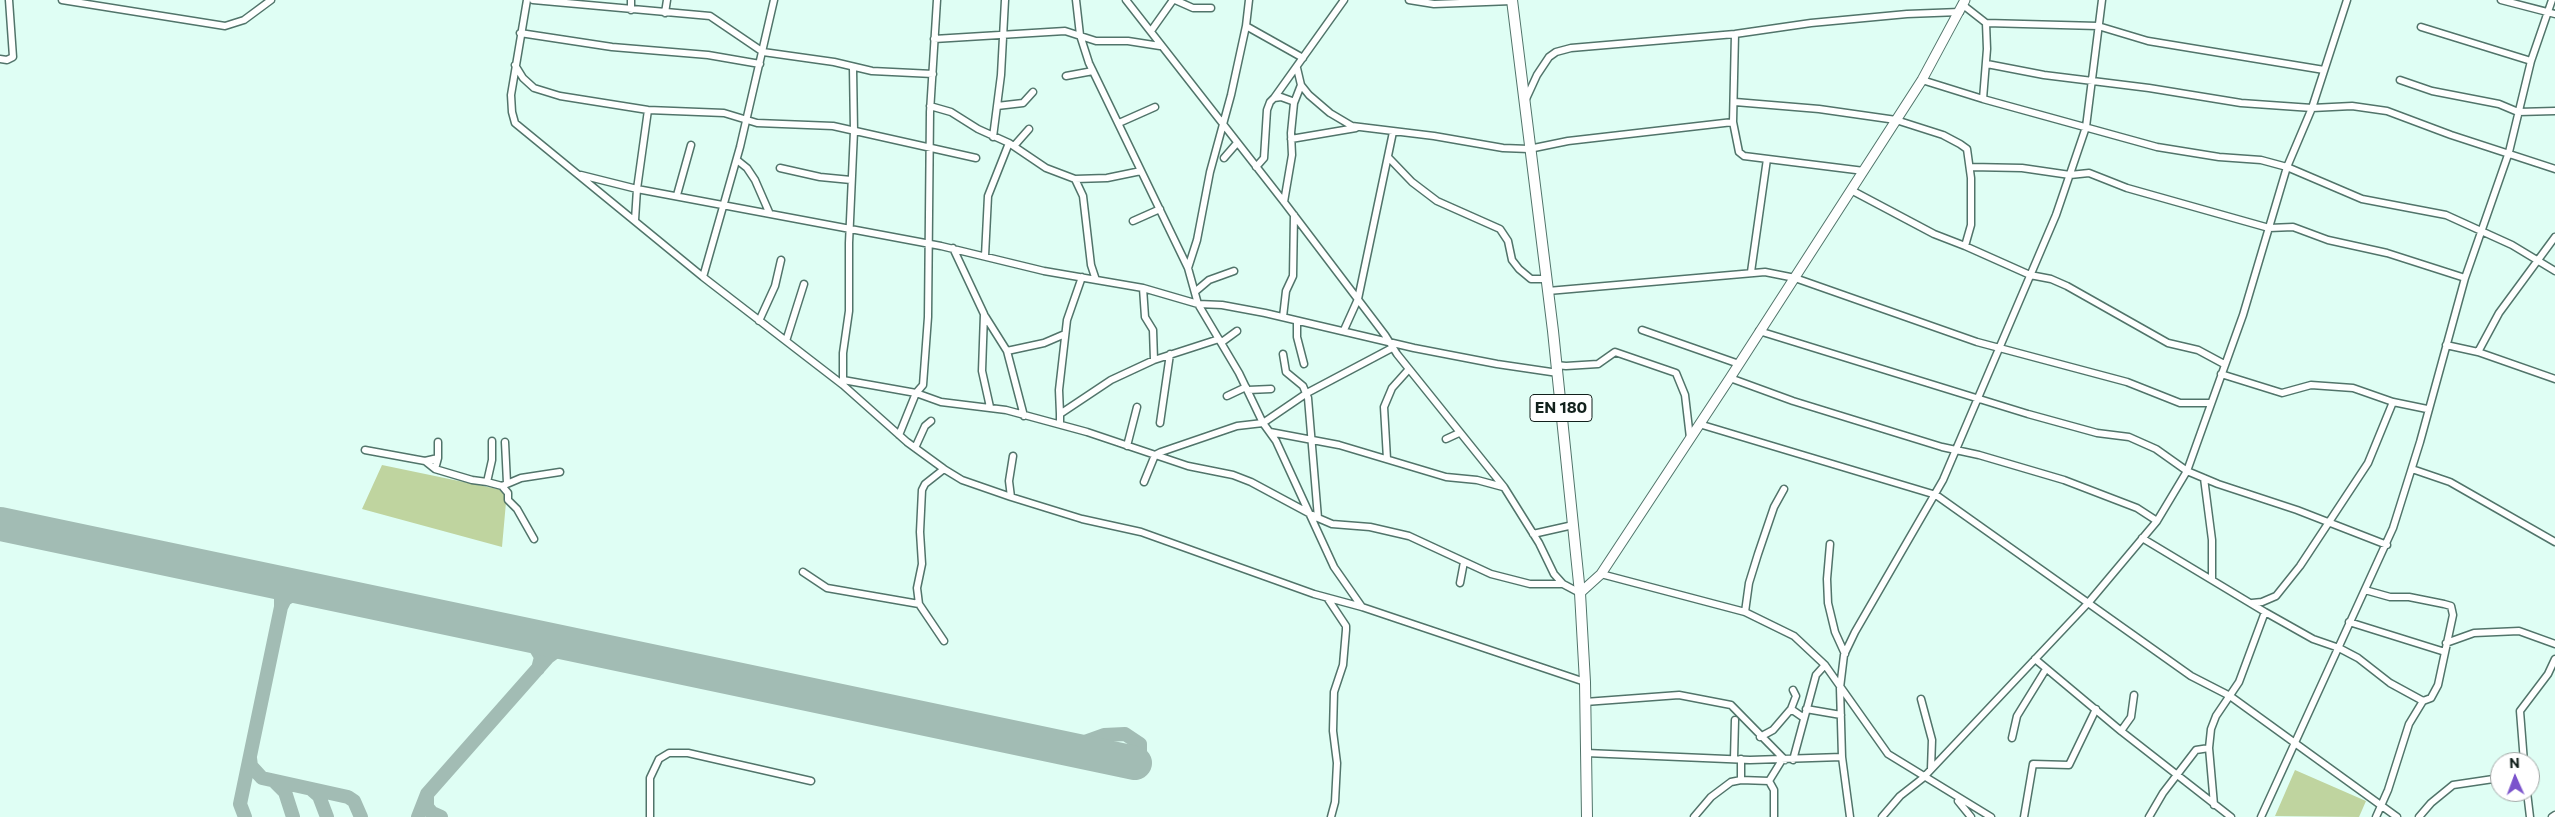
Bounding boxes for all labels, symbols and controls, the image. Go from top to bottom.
road number: EN 180 [1530,394,1592,422]
north arrow [2490,752,2540,802]
text: N [2509,754,2520,771]

